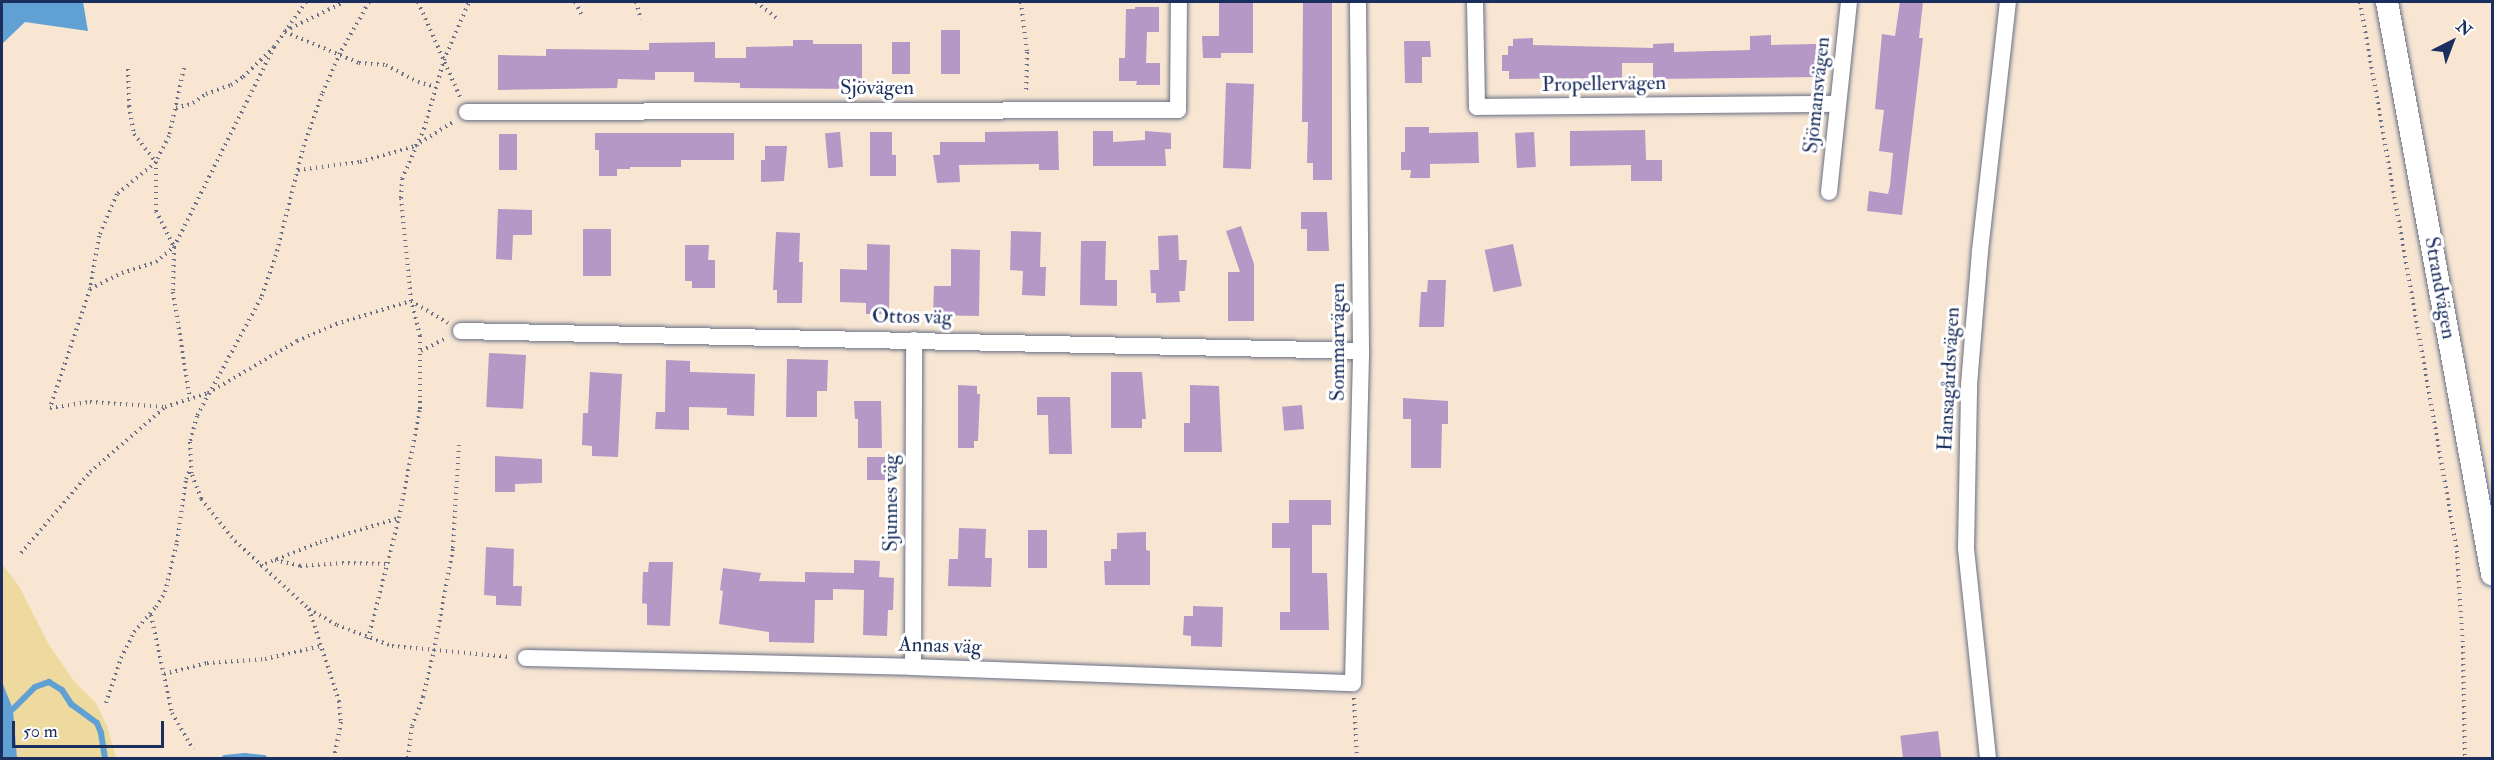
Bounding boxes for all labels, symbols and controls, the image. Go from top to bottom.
north arrow [2422,12,2482,72]
text: N [2452,16,2476,41]
street label: Sjömansvägen [1798,35,1836,155]
street label: Propellervägen [1542,70,1666,98]
street label: Sjövägen [840,75,914,101]
street label: Strandvägen [2419,235,2461,341]
street label: Sommarvägen [1325,283,1351,401]
street label: Ottos väg [872,304,952,330]
street label: Hansagårdsvägen [1933,306,1965,452]
street label: Sjunnes väg [878,454,904,552]
street label: Annas väg [898,632,982,660]
scale bar [15,709,166,747]
text: 50 m [23,720,58,743]

